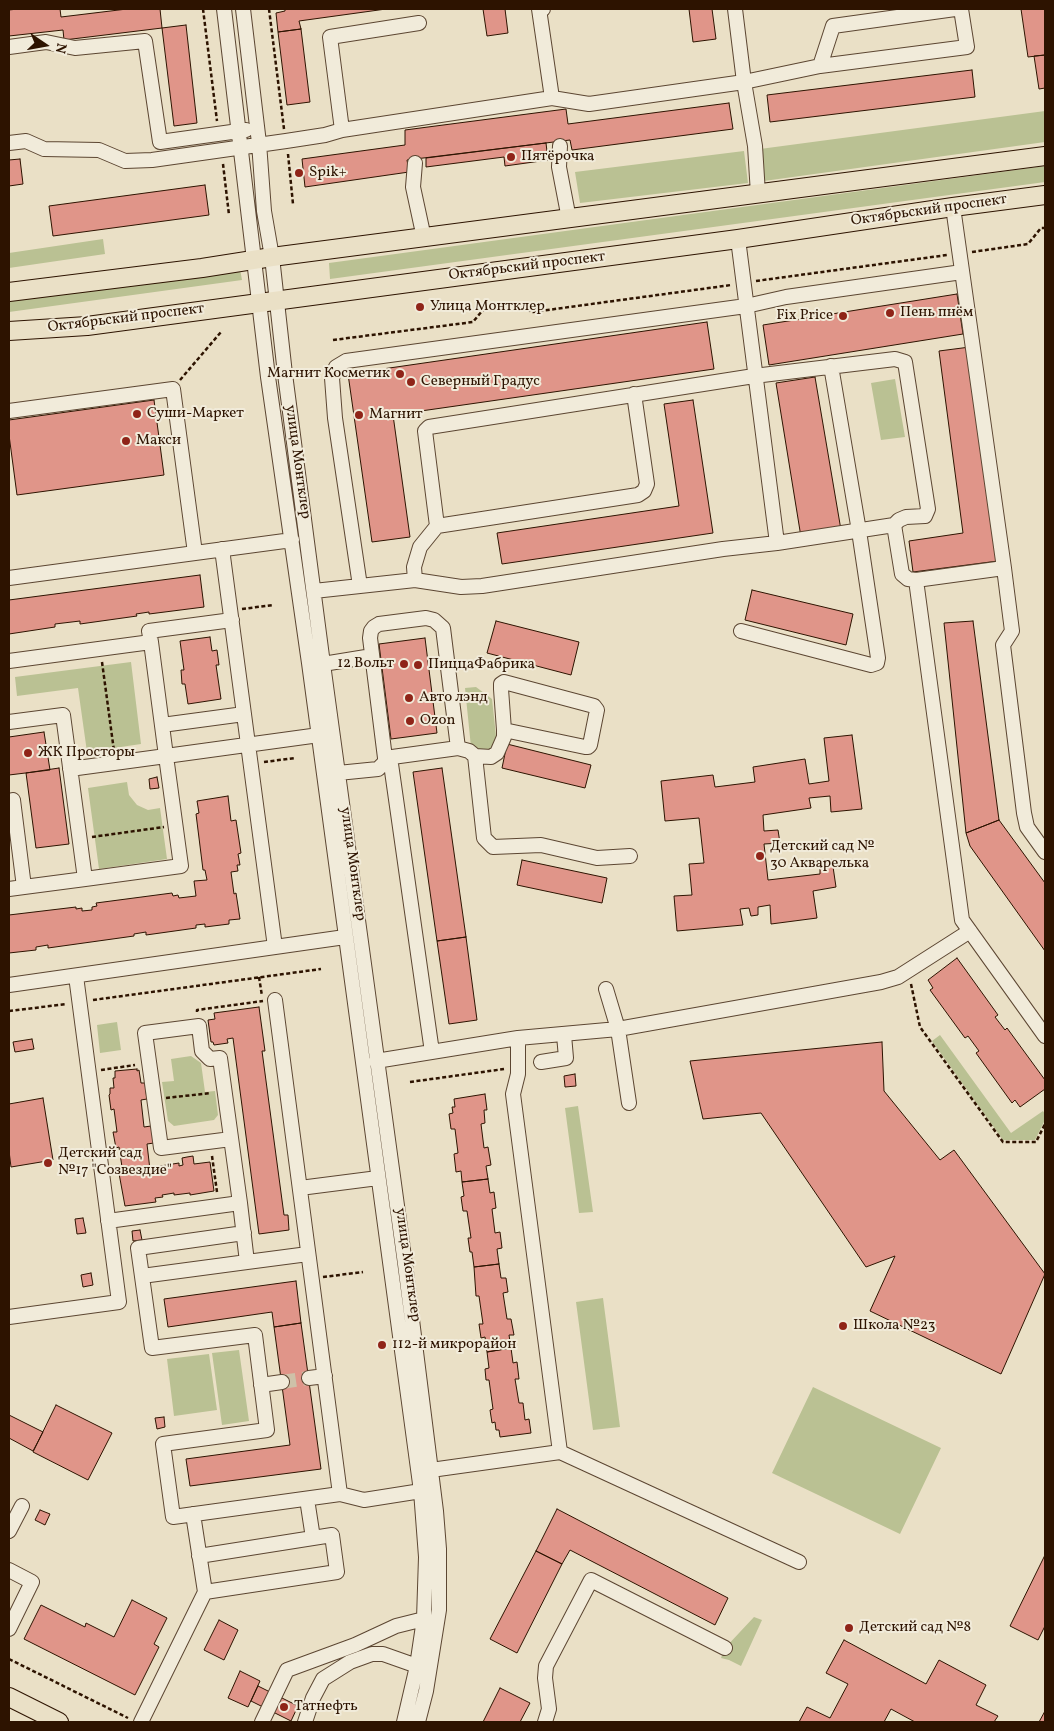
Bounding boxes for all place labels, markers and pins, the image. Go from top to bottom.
place label: Пятёрочка [521,148,595,166]
marker: Пятёрочка [505,151,517,163]
place label: Spik+ [309,164,347,182]
marker: Spik+ [293,167,305,179]
place label: Улица Монтклер [430,298,545,316]
marker: Улица Монтклер [414,301,426,313]
place label: Пень пнём [900,304,973,322]
place label: Fix Price [776,307,833,325]
marker: Пень пнём [884,307,896,319]
marker: Fix Price [837,310,849,322]
place label: Магнит Косметик [267,365,390,383]
marker: Магнит Косметик [394,368,406,380]
place label: Северный Градус [421,373,540,391]
marker: Северный Градус [405,376,417,388]
place label: Суши-Маркет [147,405,244,423]
place label: Магнит [369,406,423,424]
marker: Суши-Маркет [131,408,143,420]
marker: Магнит [353,409,365,421]
place label: Макси [136,432,181,450]
marker: Макси [120,435,132,447]
place label: 12 Вольт [337,655,394,673]
place label: ПиццаФабрика [428,656,535,674]
marker: 12 Вольт [398,658,410,670]
marker: ПиццаФабрика [412,659,424,671]
place label: Авто лэнд [419,689,488,707]
marker: Авто лэнд [403,692,415,704]
place label: Ozon [420,712,455,730]
marker: Ozon [404,715,416,727]
place label: ЖК Просторы [38,744,135,762]
marker: ЖК Просторы [22,747,34,759]
place label: Детский сад № 30 Акварелька [770,838,875,873]
marker: Детский сад № 30 Акварелька [754,850,766,862]
place label: Детский сад №17 "Созвездие" [58,1145,172,1180]
marker: Детский сад №17 "Созвездие" [42,1157,54,1169]
place label: Школа №23 [853,1317,935,1335]
marker: Школа №23 [837,1320,849,1332]
place label: 112-й микрорайон [392,1336,516,1354]
marker: 112-й микрорайон [376,1339,388,1351]
place label: Детский сад №8 [859,1619,971,1637]
marker: Детский сад №8 [843,1622,855,1634]
place label: Татнефть [294,1698,358,1716]
marker: Татнефть [278,1701,290,1713]

